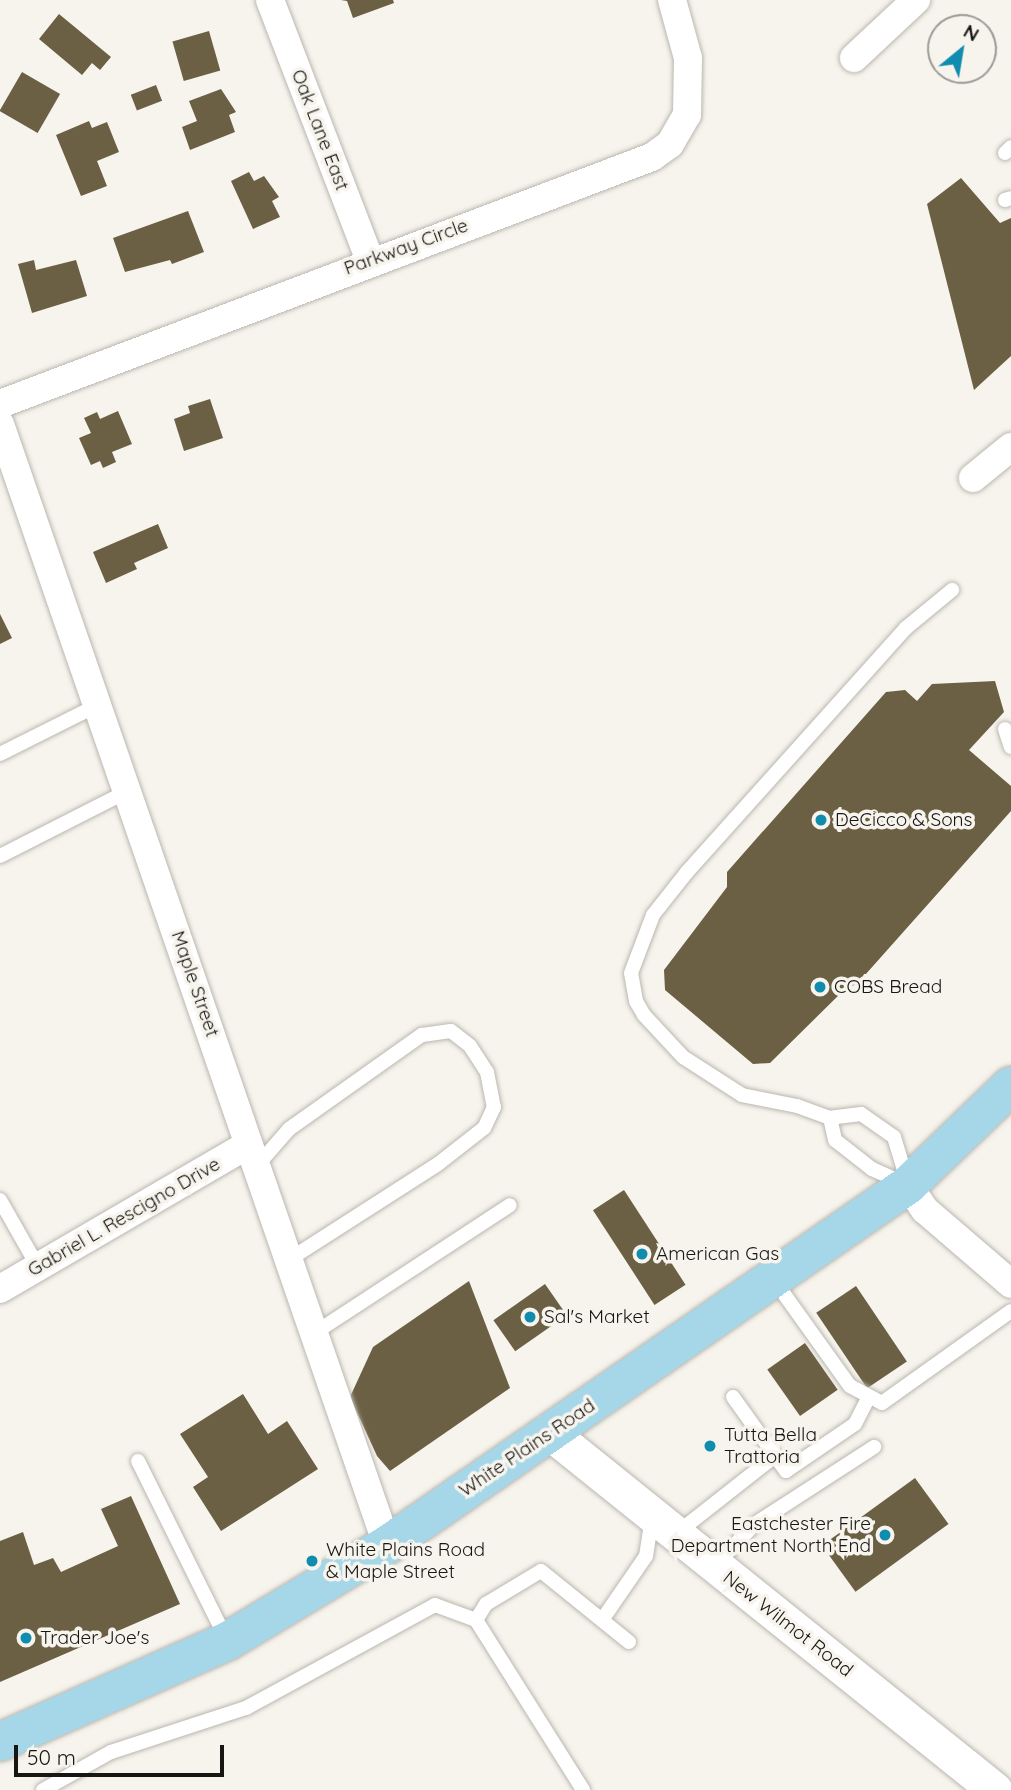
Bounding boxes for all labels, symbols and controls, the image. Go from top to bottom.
north arrow [927,14,997,84]
text: N [959,19,984,46]
street label: Oak Lane East [286,66,354,194]
street label: Parkway Circle [341,214,471,280]
place label: DeCicco & Sons [835,809,973,831]
marker: DeCicco & Sons [813,812,829,828]
street label: Maple Street [166,928,224,1040]
place label: COBS Bread [834,976,942,998]
marker: COBS Bread [812,979,828,995]
street label: Gabriel L. Rescigno Drive [24,1153,224,1281]
place label: American Gas [656,1243,779,1265]
marker: American Gas [634,1246,650,1262]
place label: Sal's Market [544,1306,650,1328]
marker: Sal's Market [522,1309,538,1325]
street label: White Plains Road [455,1394,599,1502]
place label: Tutta Bella Trattoria [724,1424,817,1468]
marker: Tutta Bella Trattoria [702,1438,718,1454]
place label: Eastchester Fire Department North End [671,1513,871,1557]
marker: Eastchester Fire Department North End [877,1527,893,1543]
place label: White Plains Road & Maple Street [326,1539,485,1583]
marker: White Plains Road & Maple Street [304,1553,320,1569]
street label: New Wilmot Road [719,1566,857,1682]
place label: Trader Joe's [40,1627,149,1649]
marker: Trader Joe's [18,1630,34,1646]
scale bar [18,1730,228,1774]
text: 50 m [27,1744,76,1770]

